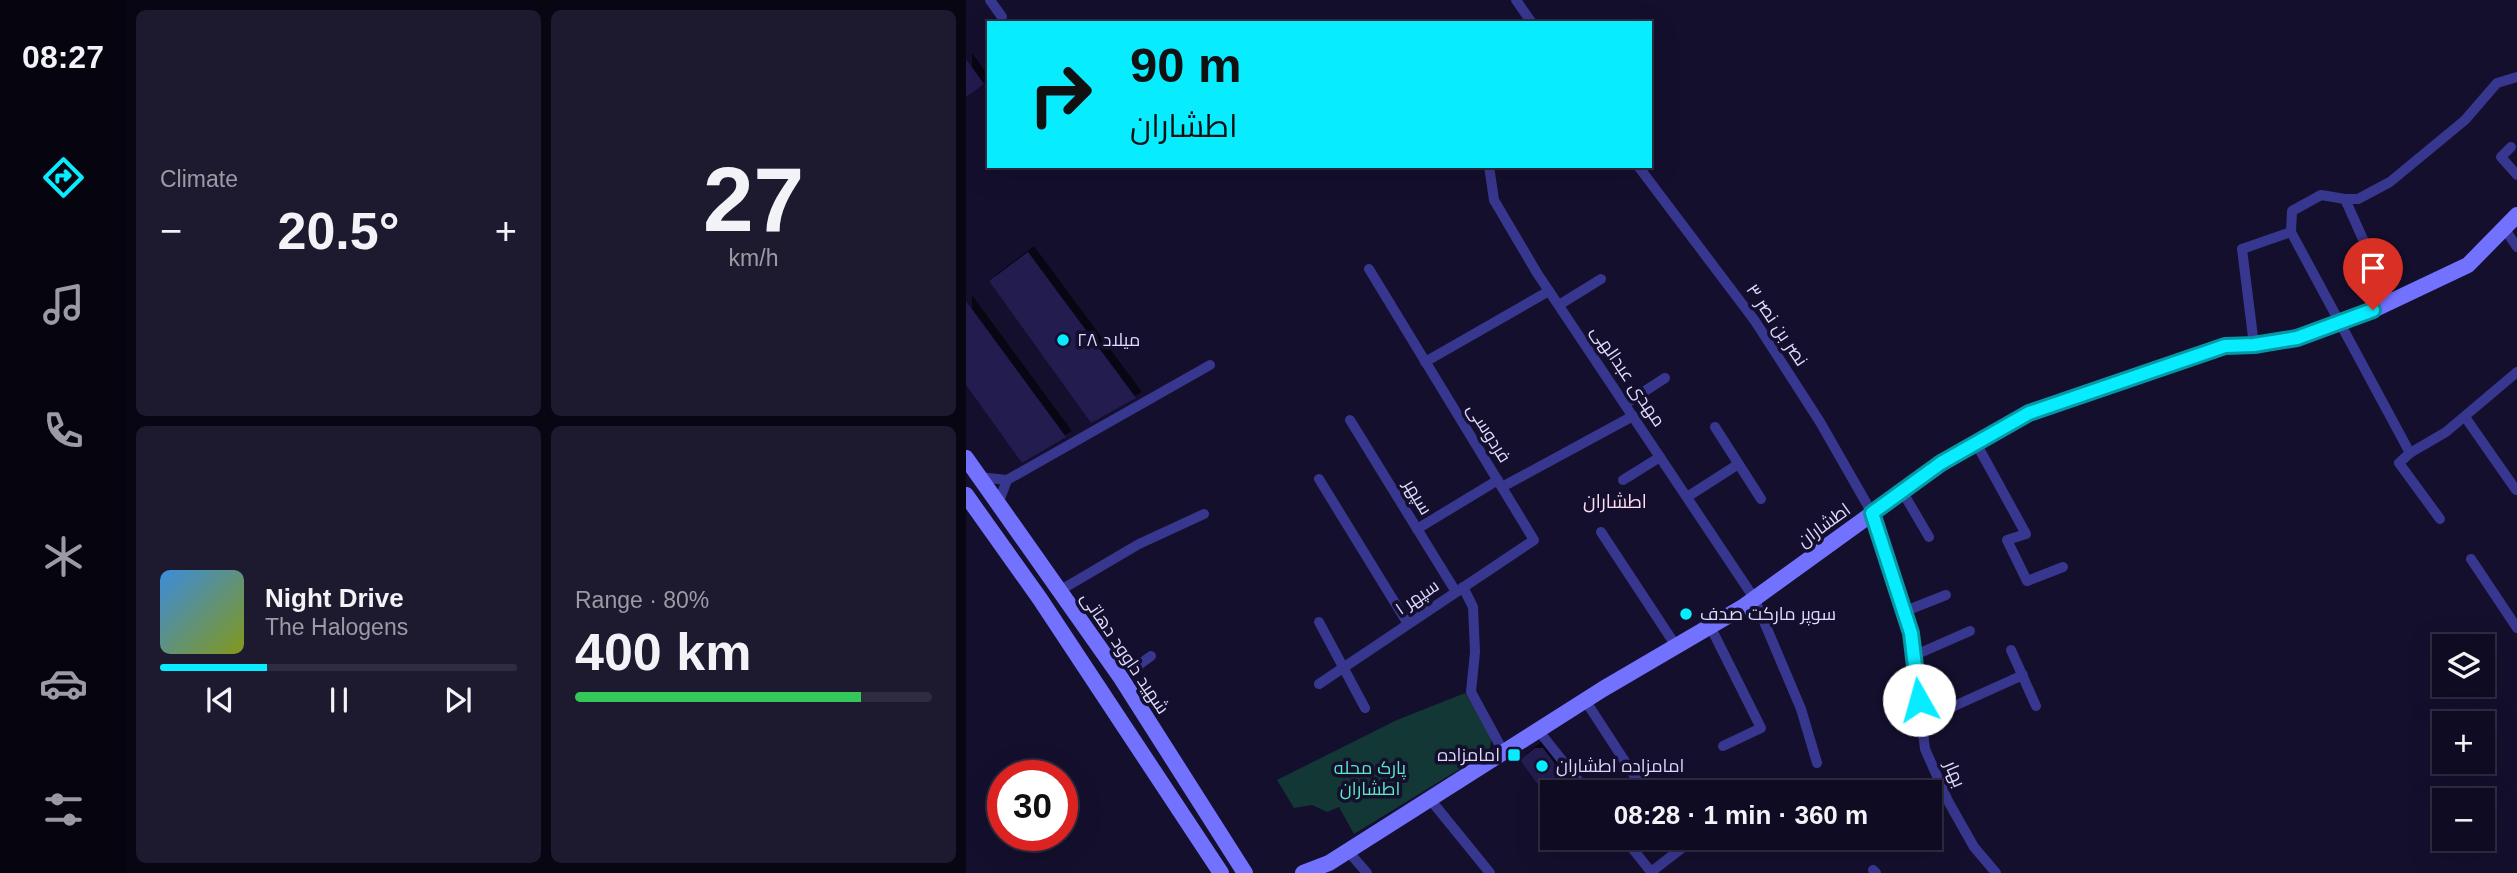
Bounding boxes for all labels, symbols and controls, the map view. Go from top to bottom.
text: 90 m [1130,38,1242,92]
text: 08:27 [22,39,104,75]
icon: right [1015,49,1106,140]
text: اطشاران [1130,108,1238,144]
text: 27 [703,149,804,250]
icon: directions [39,153,88,202]
text: Climate [160,166,238,192]
text: 20.5° [277,202,400,260]
text: − [160,210,182,252]
text: + [495,210,517,252]
pin [2343,238,2403,310]
text: km/h [729,245,778,271]
icon: arrive [2354,249,2392,287]
icon: music [39,280,88,329]
street label: نصر بن نصر ۳ [1741,280,1812,370]
street label: مهدی عبدالهی [1586,322,1669,431]
place label: میلاد ۲۸ [1077,330,1140,350]
marker: میلاد ۲۸ [1055,332,1071,348]
street label: فردوسی [1462,400,1515,467]
icon: phone [39,406,88,455]
street label: سپهر [1398,475,1436,519]
district label: اطشاران [1583,491,1647,513]
street label: اطشاران [1794,499,1855,552]
icon: climate [39,532,88,581]
street label: سپهر ۱ [1391,575,1443,620]
text: Night Drive [265,583,404,613]
text: Range · 80% [575,587,709,613]
street label: شهید داوود دهاتی [1076,588,1173,718]
place label: سوپر مارکت صدف [1700,604,1836,626]
marker: سوپر مارکت صدف [1678,606,1694,622]
text: The Halogens [265,614,408,640]
text: 400 km [575,623,751,681]
map controls [2432,634,2495,851]
button: layers [2432,634,2495,697]
icon: car [39,659,88,708]
position arrow [1882,663,1956,737]
icon: previous [201,681,239,719]
icon: pause [320,681,358,719]
icon: next [439,681,477,719]
button: + [2432,711,2495,774]
place label: امامزاده [1437,745,1500,766]
marker: امامزاده [1506,747,1522,763]
place label: امامزاده اطشاران [1556,756,1684,777]
street label: بهار [1939,757,1969,791]
park label: پارک محله اطشاران [1334,758,1406,800]
marker: امامزاده اطشاران [1534,758,1550,774]
speed limit sign: 30 [987,760,1078,851]
icon: filters [39,785,88,834]
button: − [2432,788,2495,851]
text: 08:28 · 1 min · 360 m [1614,800,1868,830]

